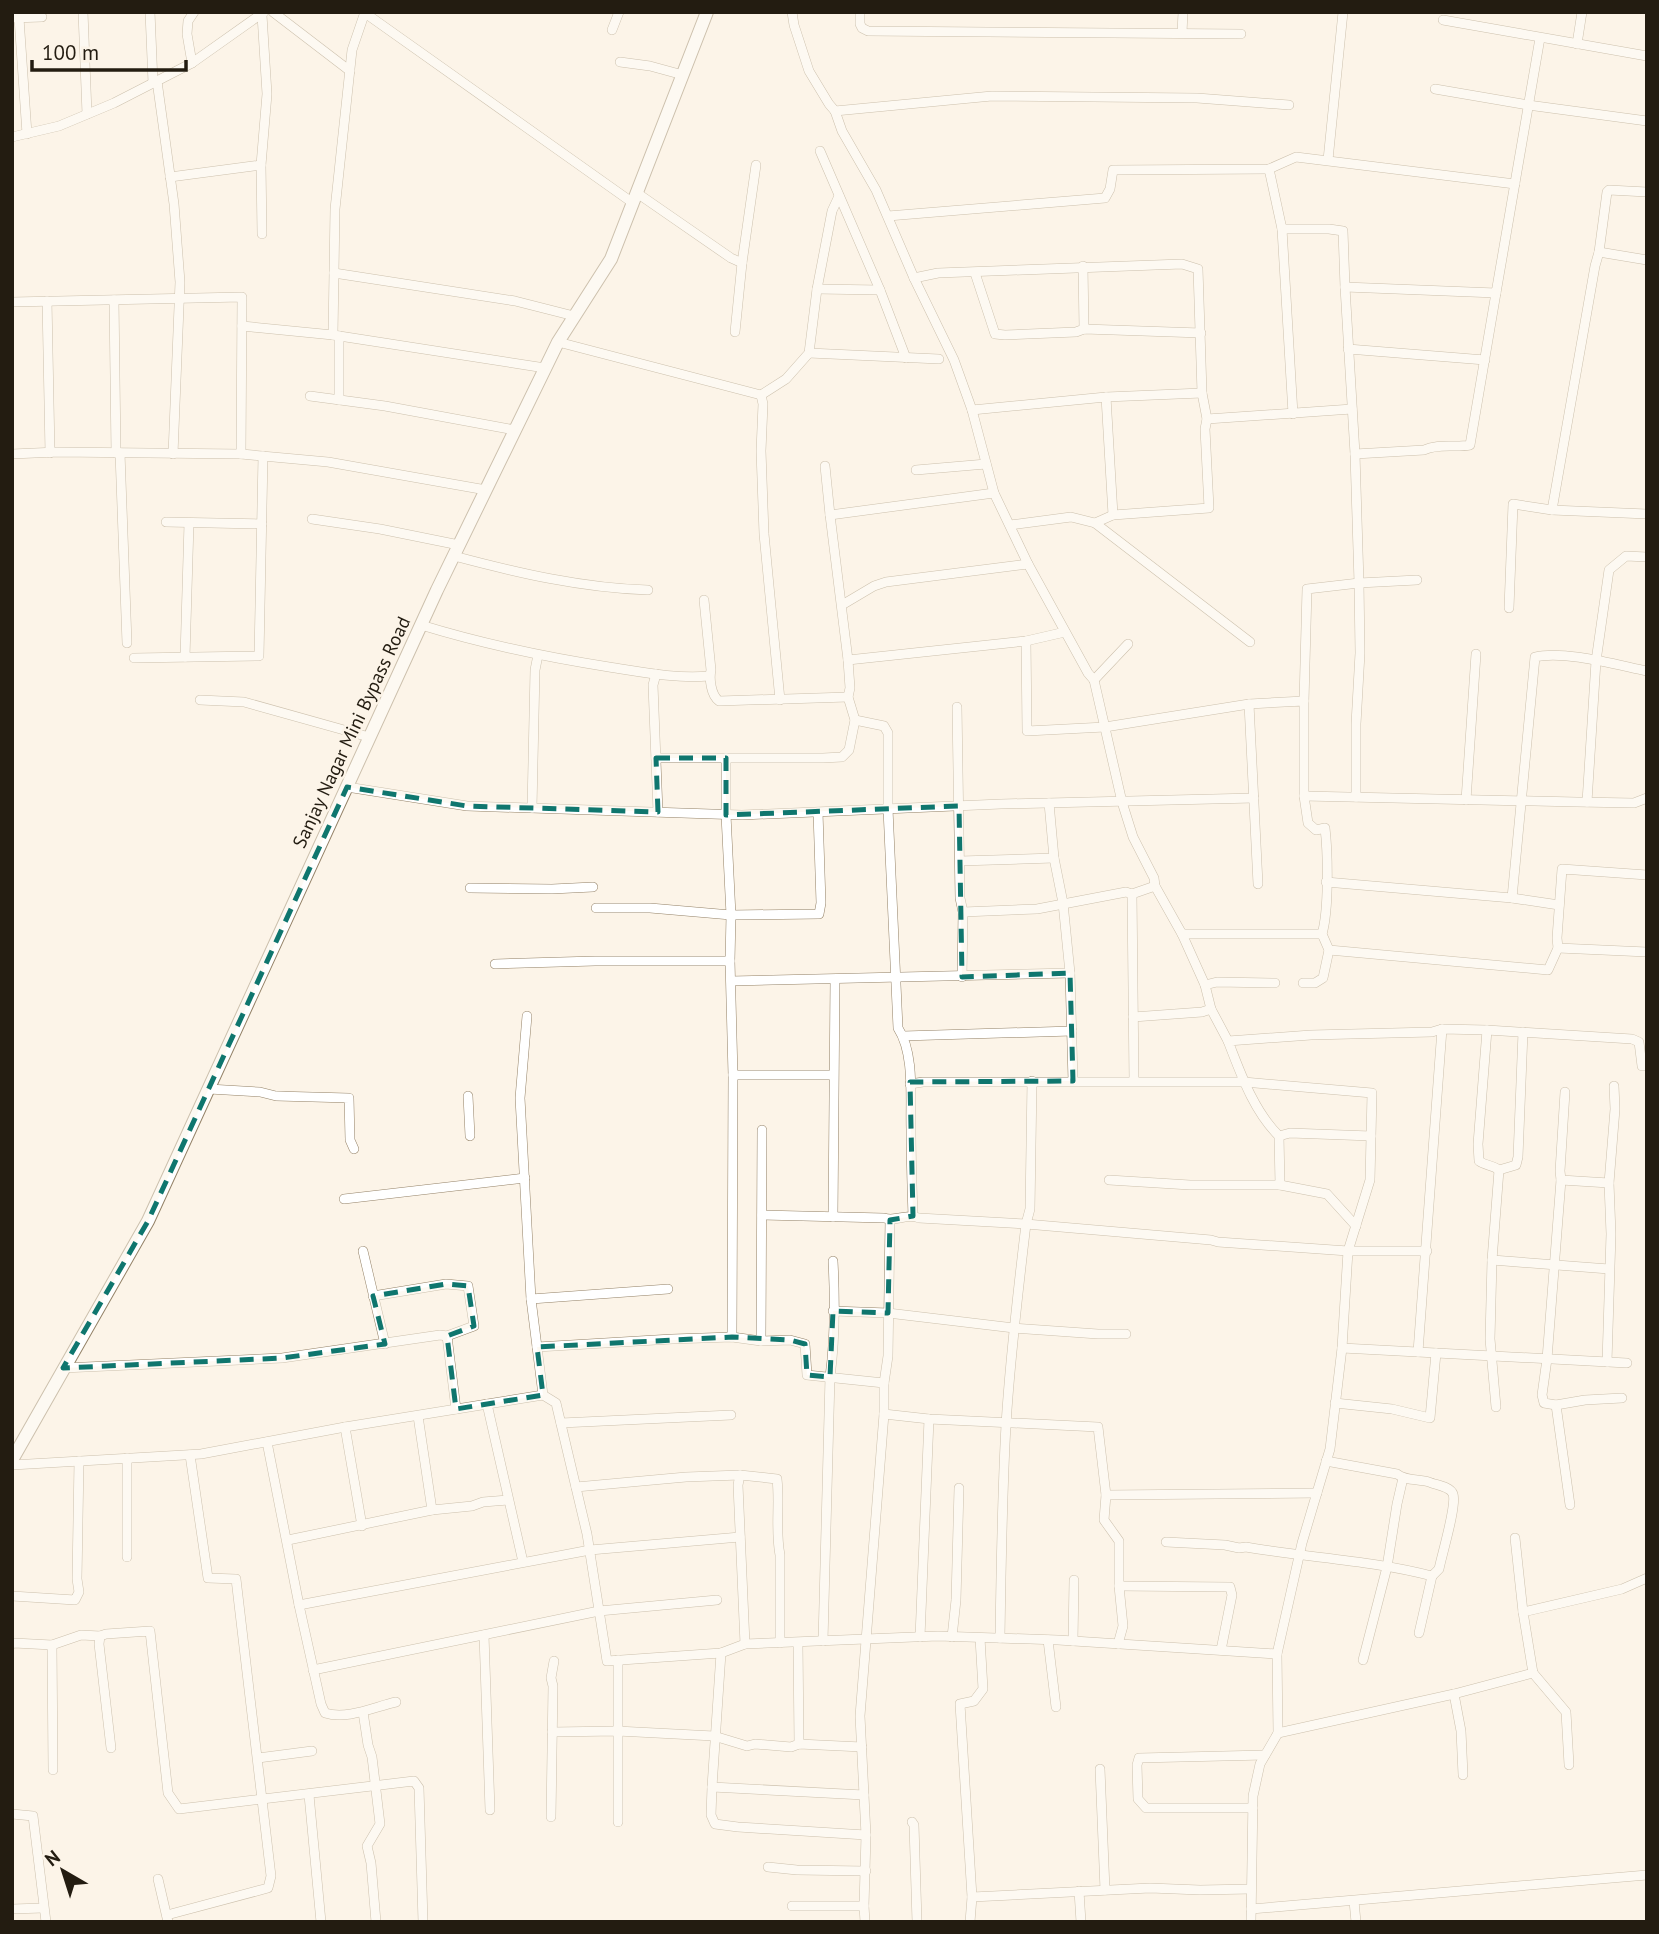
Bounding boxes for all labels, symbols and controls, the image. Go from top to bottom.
scale bar [32,28,186,72]
text: 100 m [42,39,99,66]
street label: Sanjay Nagar Mini Bypass Road [287,612,415,852]
north arrow [28,1836,98,1906]
text: N [40,1845,65,1871]

